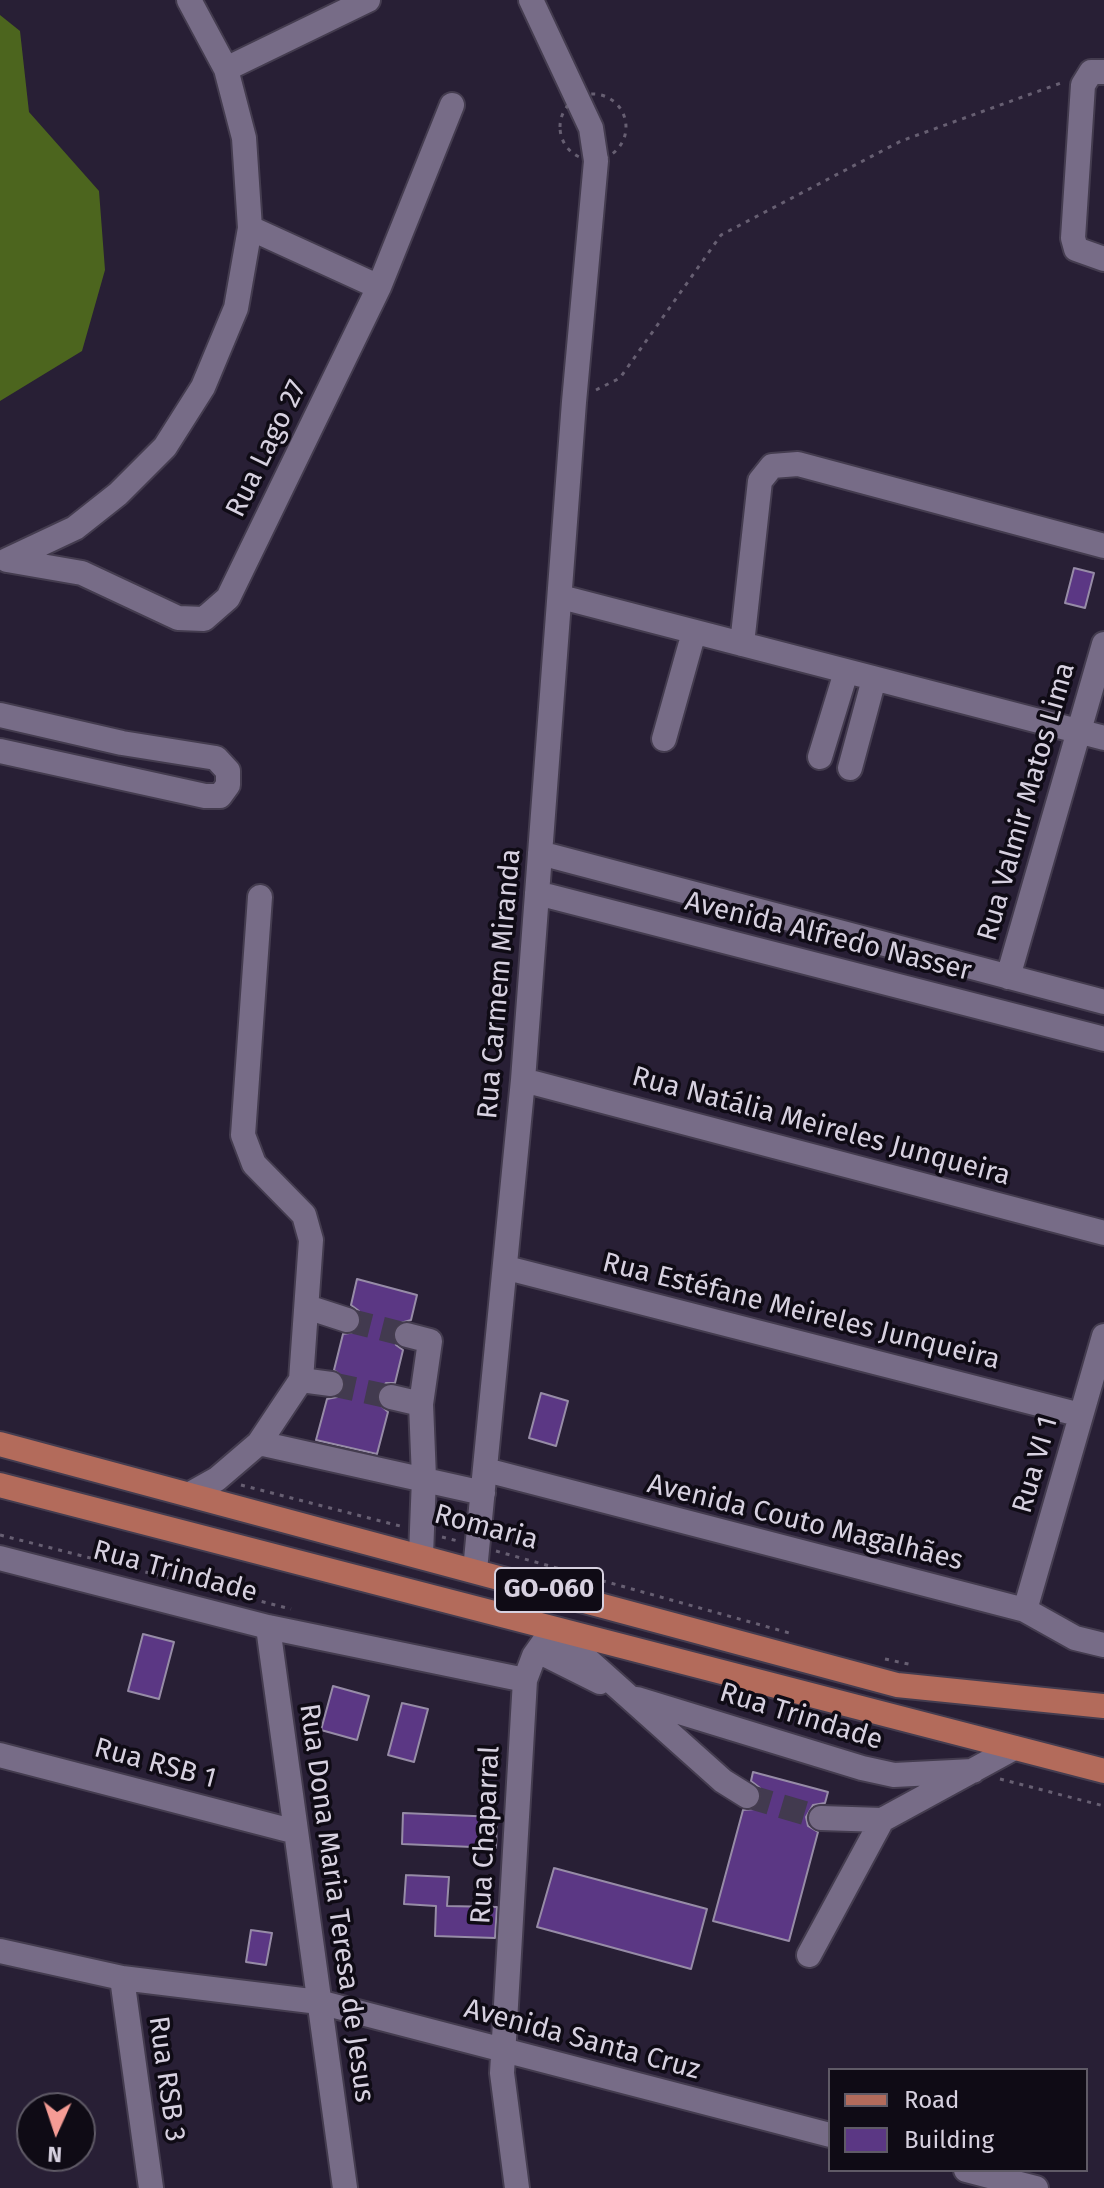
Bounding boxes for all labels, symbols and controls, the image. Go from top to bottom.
street label: Rua Lago 27 [219,375,315,523]
street label: Rua Valmir Matos Lima [971,659,1083,945]
street label: Rua Carmem Miranda [471,847,529,1121]
street label: Avenida Alfredo Nasser [681,885,975,989]
street label: Rua Natália Meireles Junqueira [628,1060,1014,1194]
street label: Rua Estéfane Meireles Junqueira [599,1246,1003,1378]
street label: Rua VI 1 [1006,1413,1066,1517]
street label: Avenida Couto Magalhães [644,1468,966,1578]
street label: Romaria [430,1498,542,1558]
street label: Rua Trindade [89,1534,261,1610]
road number: GO-060 [495,1568,603,1612]
street label: Rua Trindade [715,1676,887,1758]
street label: Rua Dona Maria Teresa de Jesus [291,1701,381,2105]
street label: Rua RSB 1 [91,1732,219,1796]
street label: Rua Chaparral [465,1745,507,1925]
street label: Avenida Santa Cruz [460,1992,704,2088]
street label: Rua RSB 3 [141,2014,191,2144]
legend [828,2068,1088,2172]
text: Road [904,2086,959,2114]
north arrow [16,2092,96,2172]
text: Building [904,2126,994,2154]
text: N [47,2141,63,2168]

